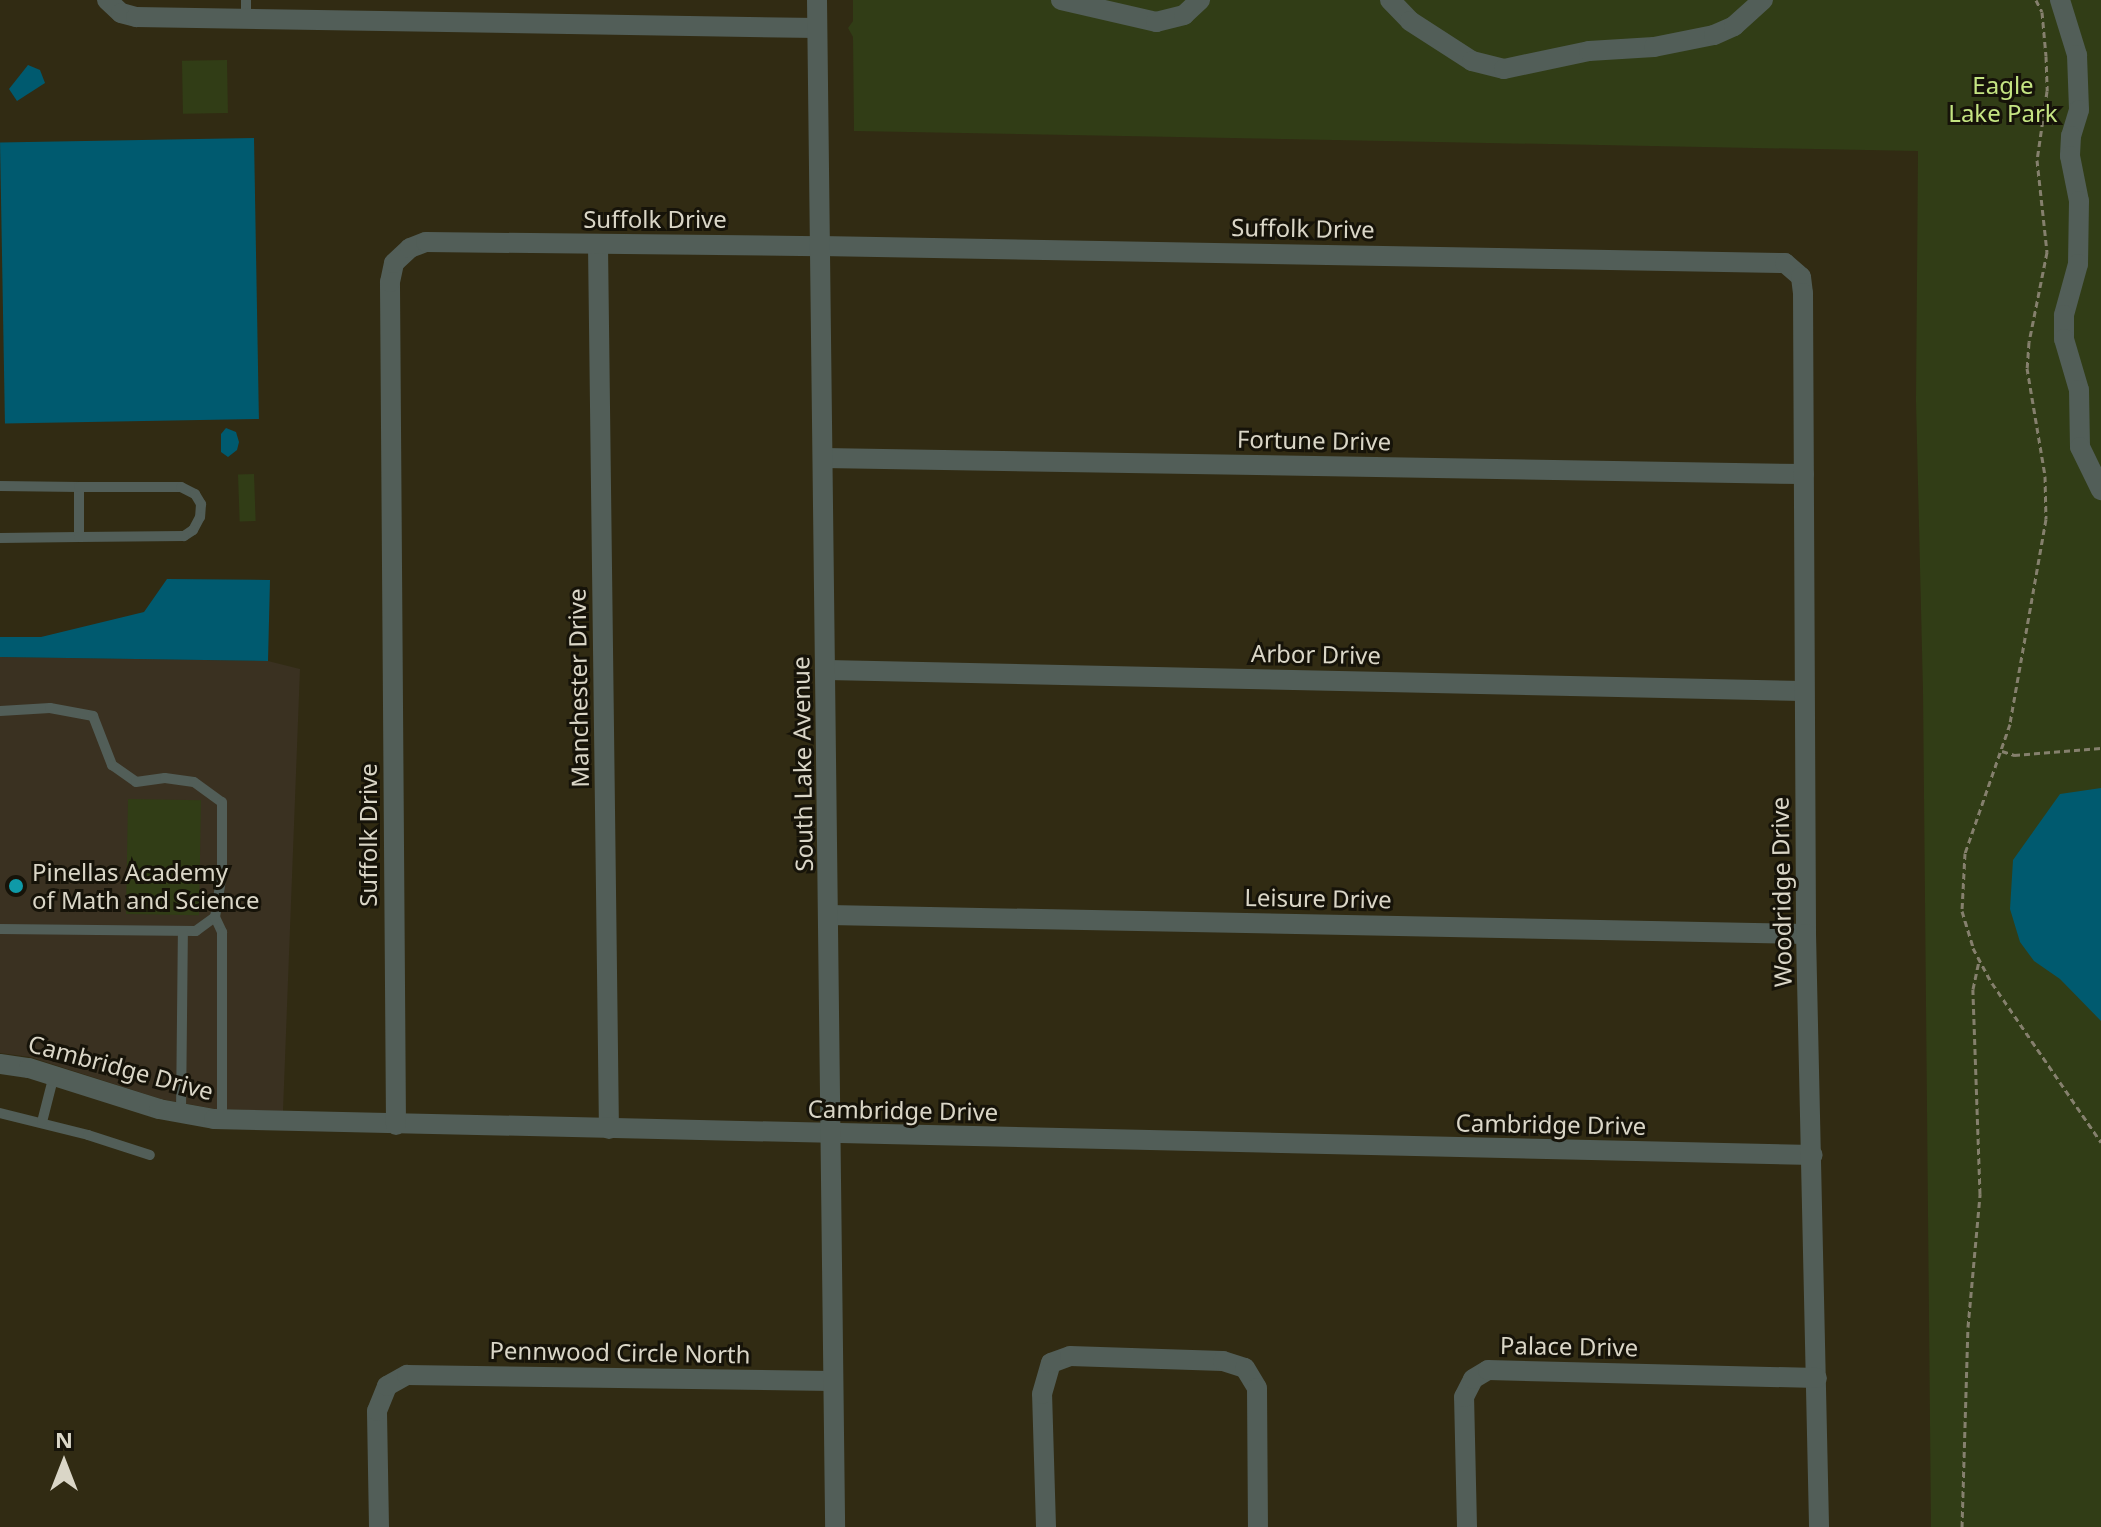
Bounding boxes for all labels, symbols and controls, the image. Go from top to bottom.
park label: Eagle Lake Park [1948,71,2058,127]
street label: Suffolk Drive [583,205,727,233]
street label: Suffolk Drive [1231,212,1375,244]
street label: Fortune Drive [1237,424,1391,456]
street label: Manchester Drive [562,588,594,788]
street label: Arbor Drive [1251,638,1381,670]
street label: South Lake Avenue [786,656,818,872]
street label: Suffolk Drive [354,763,382,907]
street label: Woodridge Drive [1765,797,1797,987]
place label: Pinellas Academy of Math and Science [32,858,260,914]
marker: Pinellas Academy of Math and Science [7,877,25,895]
street label: Leisure Drive [1244,882,1392,914]
street label: Cambridge Drive [25,1028,217,1106]
street label: Cambridge Drive [807,1094,999,1126]
street label: Cambridge Drive [1455,1108,1647,1140]
street label: Palace Drive [1500,1330,1638,1362]
street label: Pennwood Circle North [489,1335,751,1369]
north arrow [24,1423,104,1503]
text: N [55,1424,73,1454]

